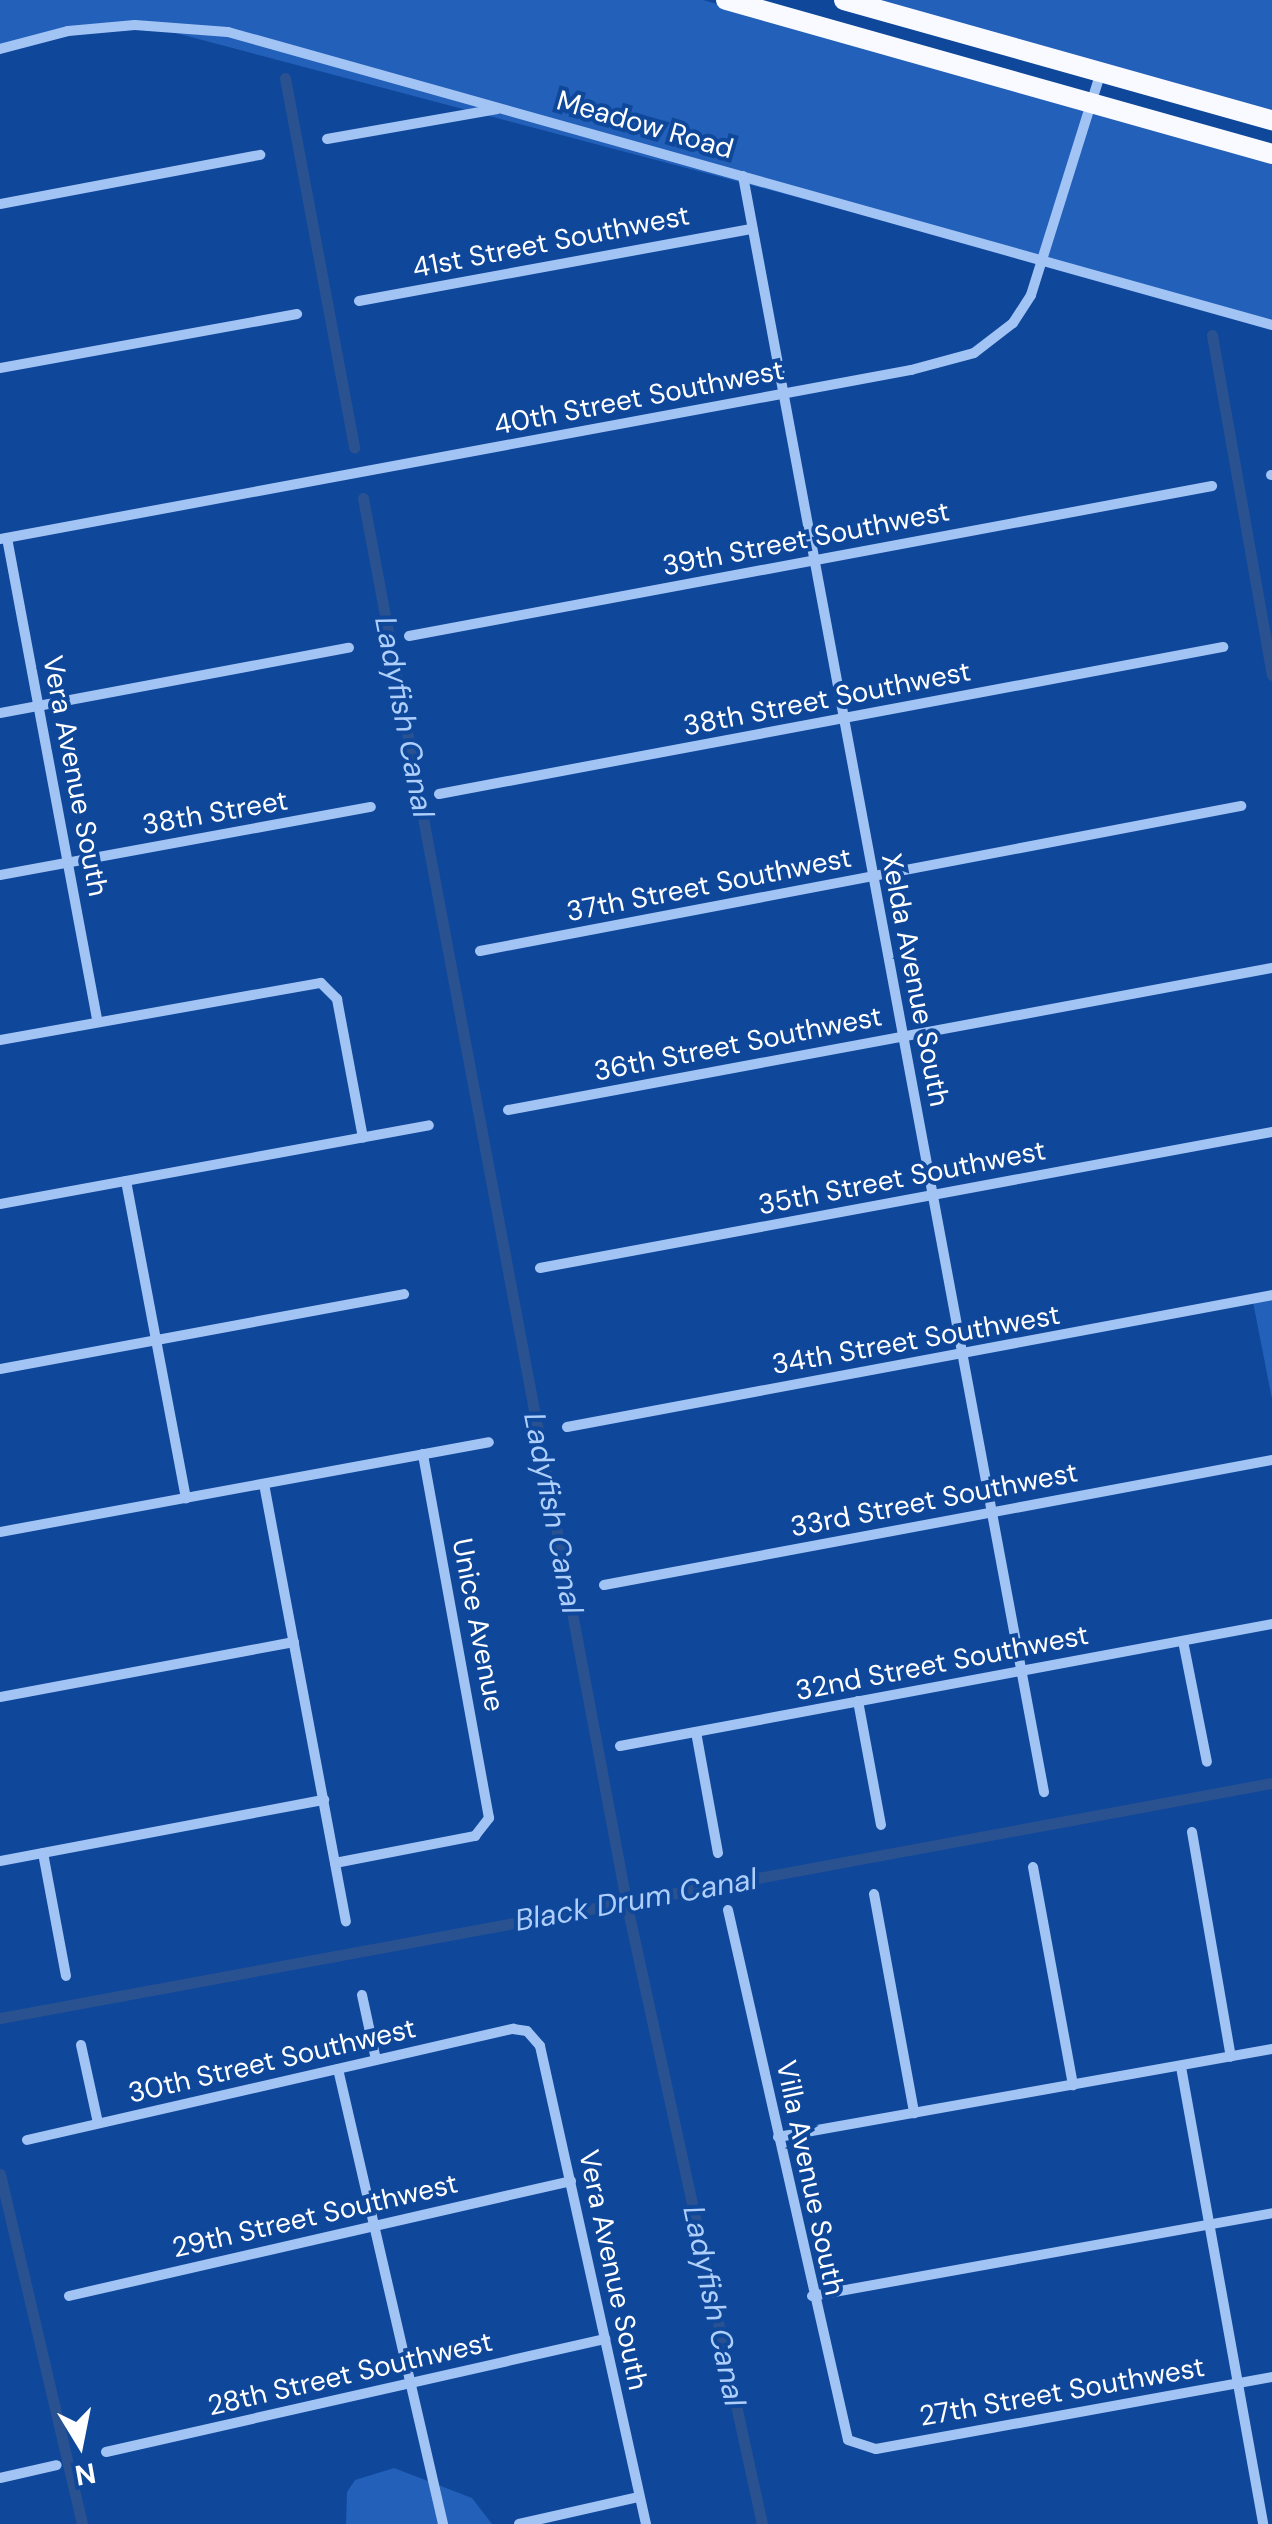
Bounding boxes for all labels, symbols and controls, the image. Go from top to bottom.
street label: Meadow Road [553,84,737,166]
street label: 41st Street Southwest [410,199,692,285]
street label: 40th Street Southwest [491,353,787,443]
street label: 39th Street Southwest [660,495,952,583]
water label: Ladyfish Canal [367,613,441,821]
street label: Vera Avenue South [35,653,115,899]
street label: 38th Street Southwest [680,655,974,743]
street label: 38th Street [139,784,291,842]
street label: 37th Street Southwest [564,841,854,929]
street label: Xelda Avenue South [874,851,956,1109]
street label: 36th Street Southwest [591,1000,885,1088]
street label: 35th Street Southwest [755,1134,1049,1222]
street label: 34th Street Southwest [769,1298,1063,1382]
water label: Ladyfish Canal [516,1409,590,1617]
street label: 33rd Street Southwest [788,1456,1080,1544]
street label: Unice Avenue [445,1536,511,1714]
street label: 32nd Street Southwest [793,1618,1091,1708]
water label: Black Drum Canal [512,1861,760,1939]
street label: 30th Street Southwest [125,2012,419,2110]
street label: Villa Avenue South [769,2058,851,2298]
street label: Vera Avenue South [571,2147,655,2393]
street label: 29th Street Southwest [169,2167,461,2265]
water label: Ladyfish Canal [675,2202,753,2410]
street label: 28th Street Southwest [204,2325,496,2423]
street label: 27th Street Southwest [917,2350,1207,2434]
north arrow [30,2394,130,2494]
text: N [72,2454,99,2494]

